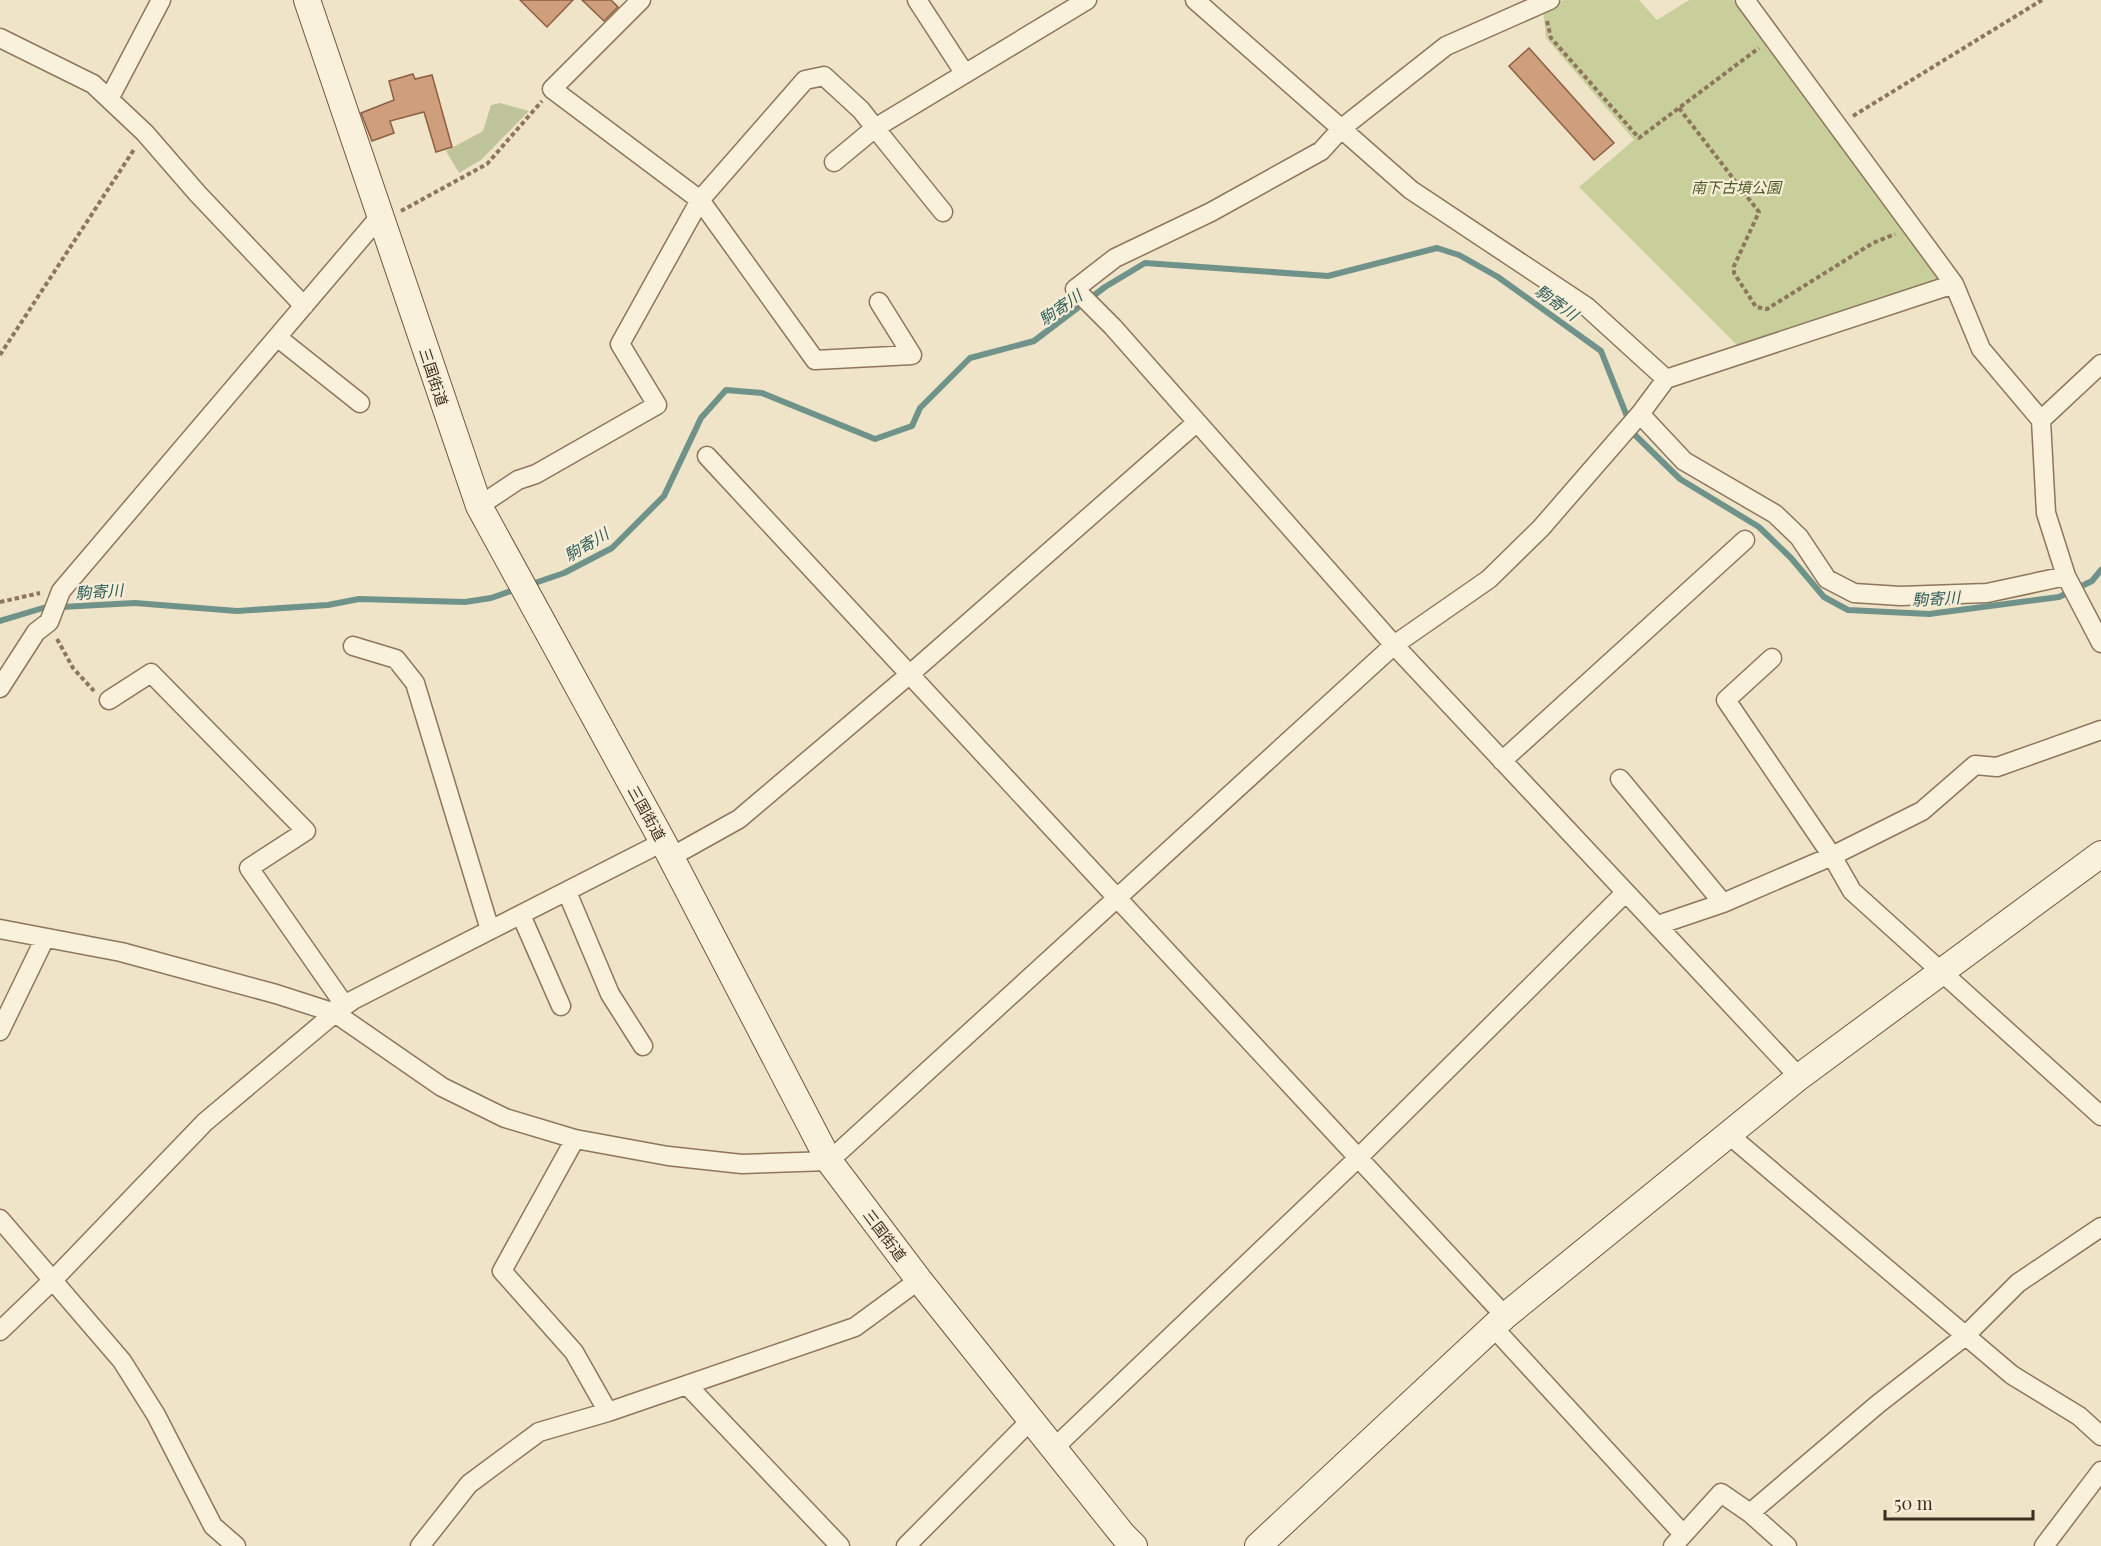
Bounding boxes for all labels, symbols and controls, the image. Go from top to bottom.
park label: 南下古墳公園 [1691,177,1783,197]
water label: 駒寄川 [1531,279,1584,326]
water label: 駒寄川 [1034,283,1087,329]
street label: 三国街道 [415,345,453,409]
water label: 駒寄川 [560,522,614,565]
water label: 駒寄川 [74,579,126,603]
water label: 駒寄川 [1911,586,1963,610]
street label: 三国街道 [624,782,670,844]
street label: 三国街道 [859,1205,911,1265]
scale bar [1885,1483,2034,1521]
text: 50 m [1894,1491,1933,1515]

